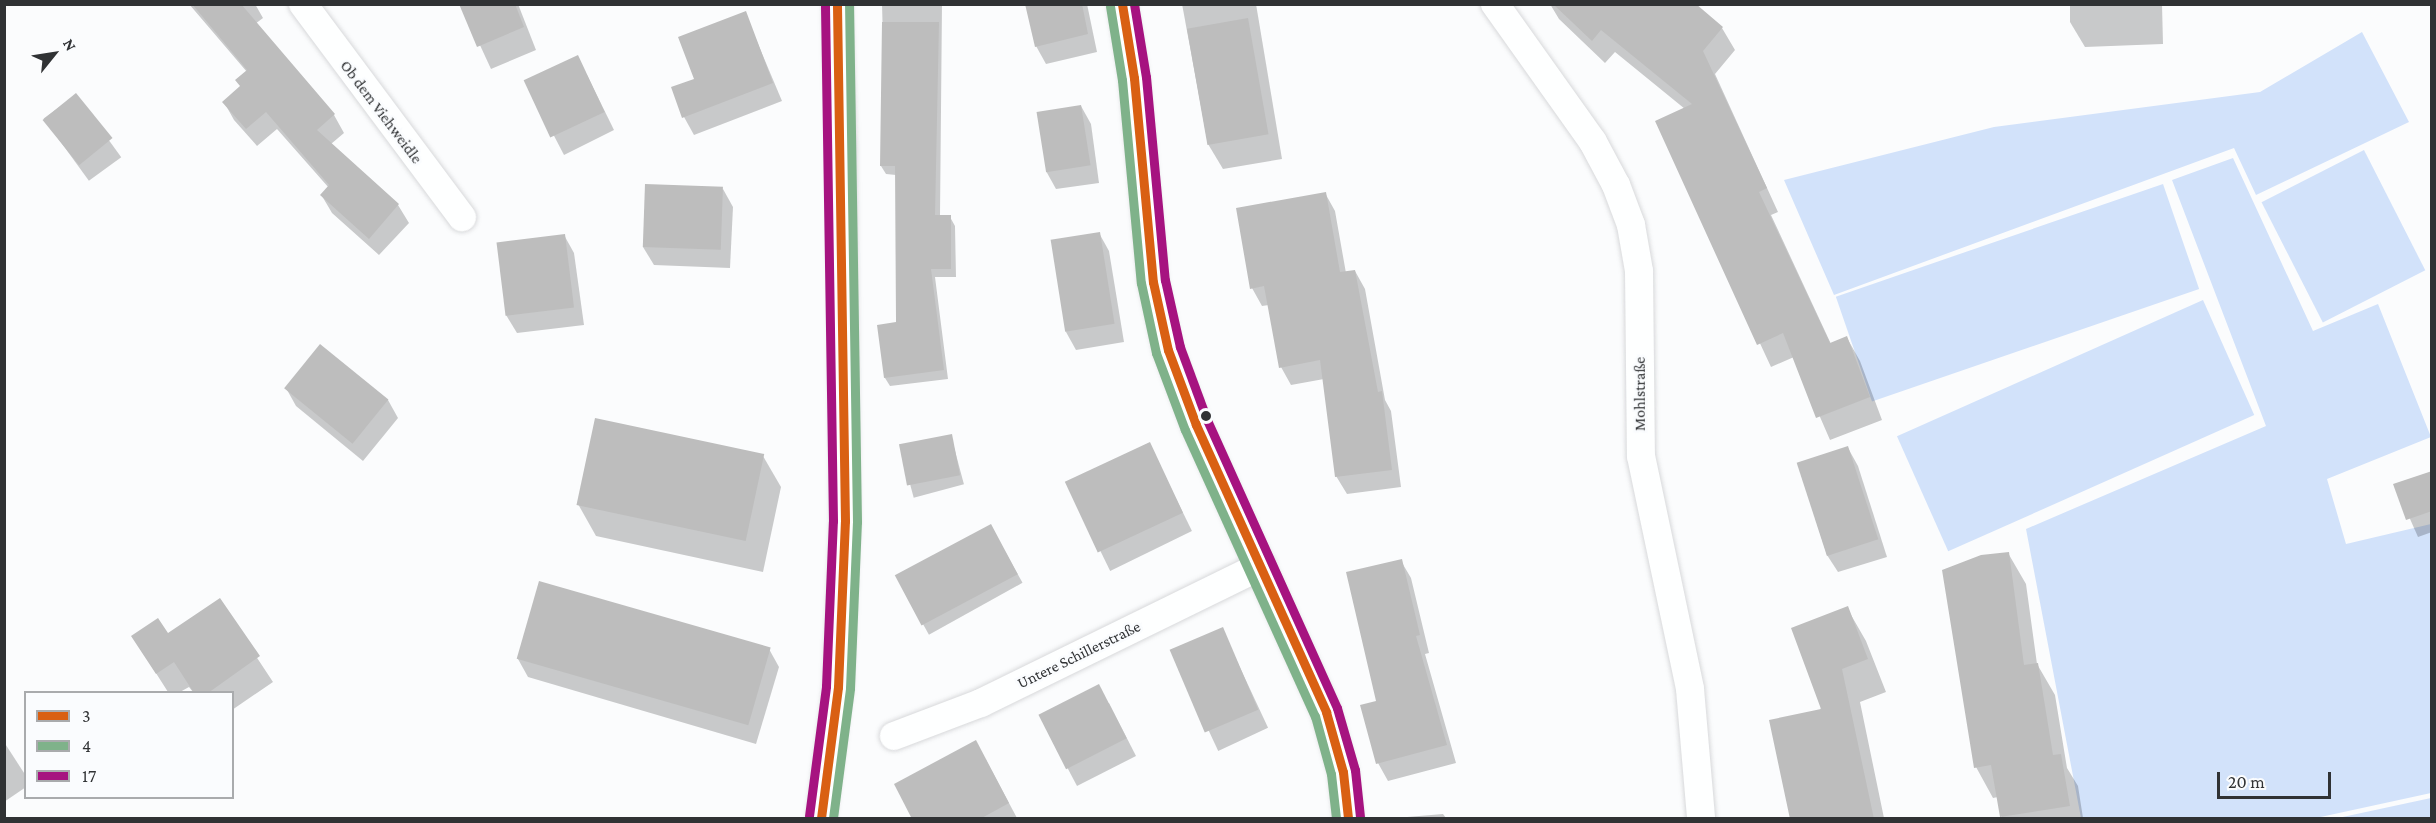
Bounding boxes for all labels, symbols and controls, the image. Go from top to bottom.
north arrow [24,24,84,84]
text: N [60,36,80,54]
street label: Ob dem Viehweidle [336,57,426,167]
street label: Mohlstraße [1630,357,1650,431]
unlabelled marker [1200,410,1212,422]
street label: Untere Schillerstraße [1014,617,1144,693]
legend [24,691,234,799]
text: 3 [82,706,91,726]
text: 4 [82,736,91,756]
scale bar [2220,760,2334,798]
text: 17 [82,766,96,786]
text: 20 m [2228,772,2265,792]

